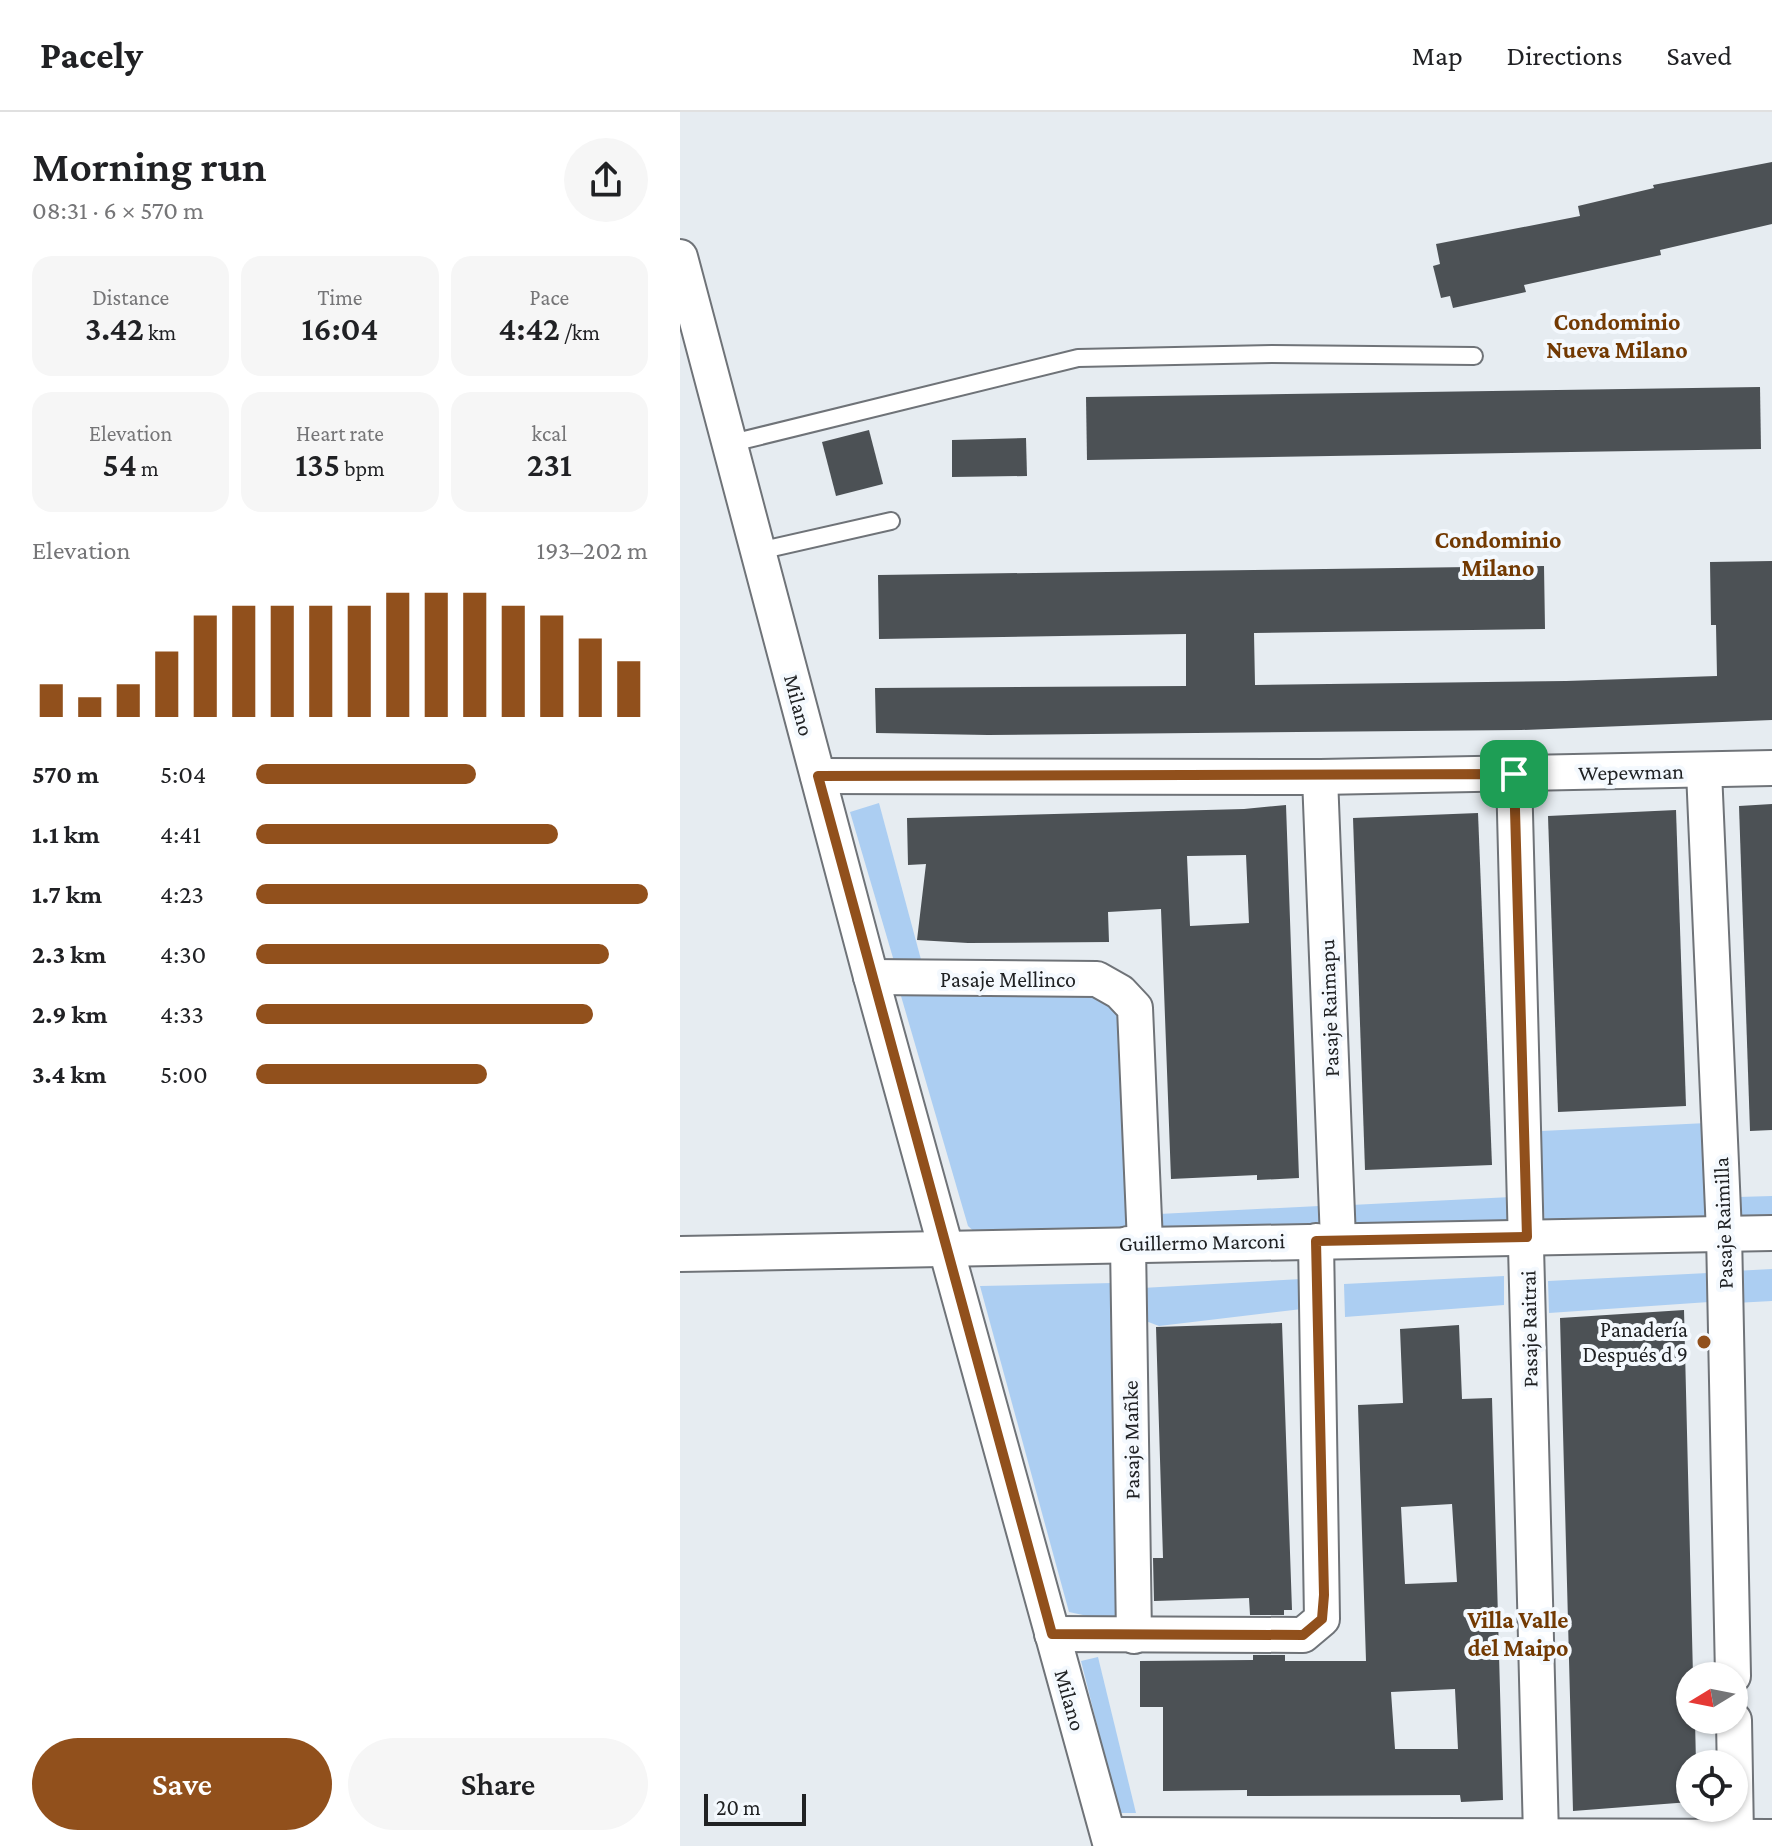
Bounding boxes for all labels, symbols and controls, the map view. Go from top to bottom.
text: Pacely [40,34,143,76]
text: Map [1412,40,1463,71]
text: Directions [1507,40,1622,71]
text: Saved [1666,40,1732,71]
button: share [564,138,648,222]
text: Morning run [32,142,267,190]
text: 08:31 · 6 × 570 m [32,196,204,225]
text: Distance [92,285,169,310]
text: Time [317,285,363,310]
text: Pace [530,285,569,310]
district label: Condominio Nueva Milano [1546,308,1688,363]
text: 3.42 [85,310,144,347]
text: 16:04 [301,310,379,347]
text: 4:42 [499,310,560,347]
text: km [144,320,176,345]
text: /km [560,320,600,345]
text: Elevation [89,421,172,446]
text: Heart rate [296,421,384,446]
text: kcal [532,421,567,446]
text: 54 [103,446,137,483]
text: 135 [295,446,340,483]
text: 231 [527,446,572,483]
text: m [137,456,159,481]
text: bpm [340,456,385,481]
district label: Condominio Milano [1435,526,1561,581]
text: Elevation [32,536,130,565]
text: 193–202 m [537,536,648,565]
street label: Milano [779,671,819,739]
pin [1480,740,1548,808]
icon: arrive [1492,752,1536,796]
street label: Wepewman [1578,759,1684,785]
text: 570 m [32,760,99,789]
text: 5:04 [160,760,206,789]
text: 1.1 km [32,820,100,849]
text: 4:41 [160,820,201,849]
text: 1.7 km [32,880,102,909]
text: 4:23 [160,880,204,909]
street label: Pasaje Raimapu [1314,938,1344,1077]
text: 2.3 km [32,940,106,969]
text: 4:30 [160,940,206,969]
street label: Pasaje Mellinco [940,967,1076,992]
text: 2.9 km [32,1000,108,1029]
text: 4:33 [160,1000,204,1029]
text: 3.4 km [32,1060,107,1089]
text: 5:00 [160,1060,208,1089]
street label: Pasaje Raimilla [1708,1157,1738,1289]
street label: Guillermo Marconi [1119,1228,1286,1256]
street label: Pasaje Raitrai [1515,1270,1543,1388]
place label: Panadería Después d 9 [1583,1317,1688,1367]
marker: Panadería Después d 9 [1695,1333,1713,1351]
street label: Pasaje Mañke [1117,1380,1145,1500]
district label: Villa Valle del Maipo [1466,1606,1569,1661]
north arrow [1676,1662,1748,1734]
map controls [1676,1662,1748,1822]
street label: Milano [1049,1666,1091,1734]
button: Save [32,1738,332,1830]
button: Share [348,1738,648,1830]
button: locate [1676,1750,1748,1822]
scale bar [704,1790,806,1826]
text: 20 m [716,1795,761,1820]

